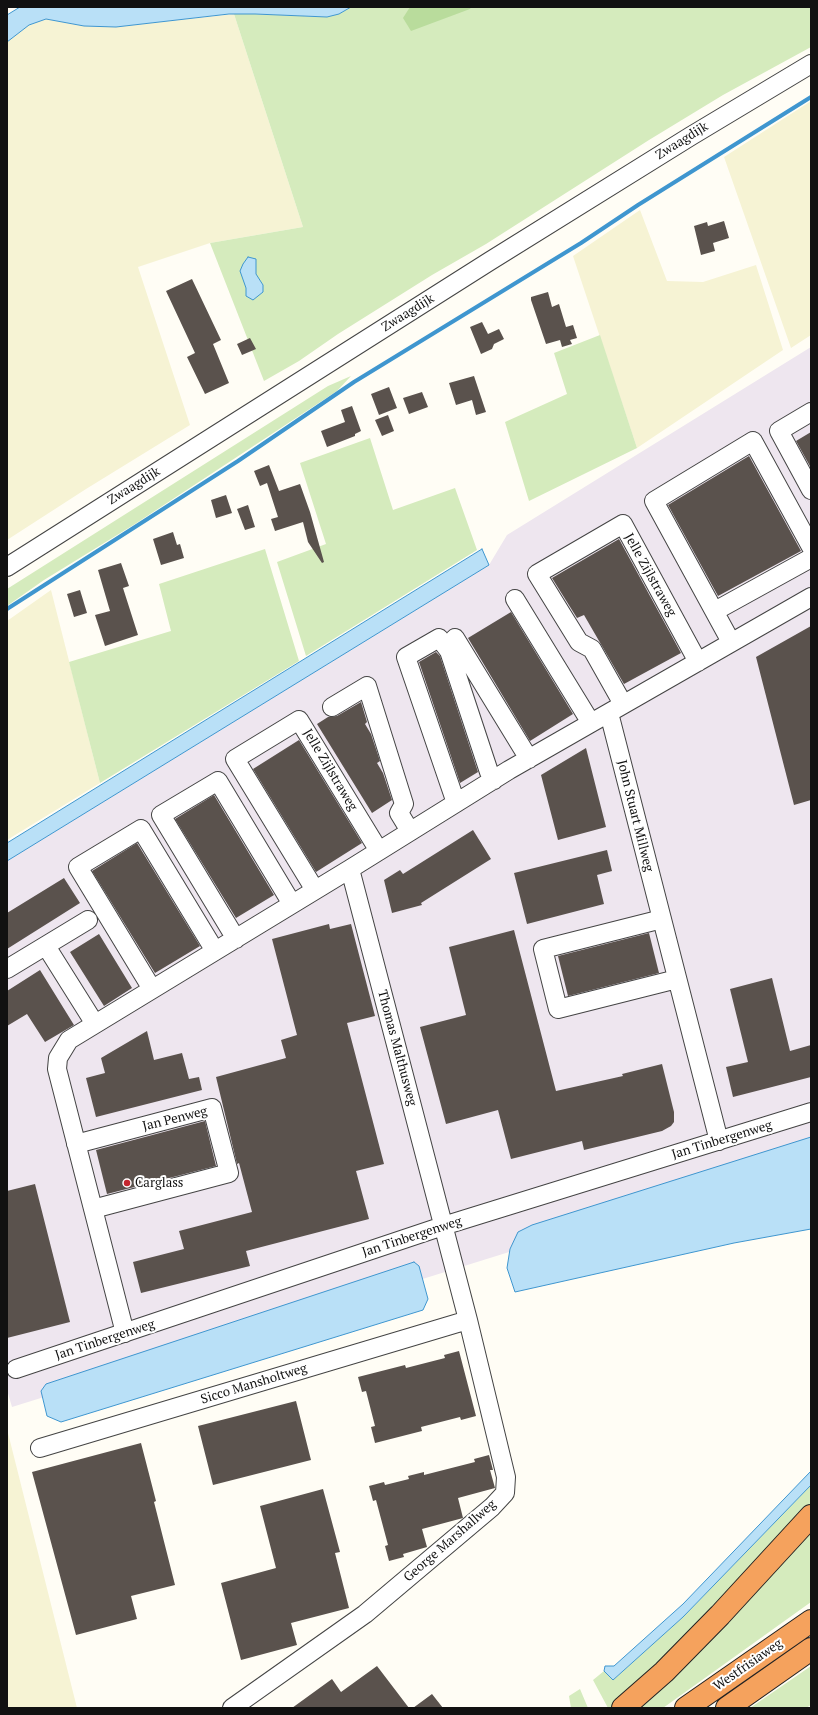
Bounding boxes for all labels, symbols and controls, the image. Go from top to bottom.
street label: Zwaagdijk [653,119,711,163]
street label: Zwaagdijk [379,291,437,335]
street label: Zwaagdijk [105,464,163,508]
street label: Jelle Zijlstraweg [621,531,679,619]
street label: Jelle Zijlstraweg [299,726,361,814]
street label: John Stuart Millweg [614,759,656,873]
street label: Thomas Malthusweg [374,988,420,1108]
street label: Jan Penweg [141,1103,209,1135]
street label: Jan Tinbergenweg [670,1117,774,1163]
place label: Carglass [135,1175,184,1191]
marker: Carglass [122,1178,132,1188]
street label: Jan Tinbergenweg [360,1214,464,1260]
street label: Jan Tinbergenweg [53,1317,157,1363]
street label: Sicco Mansholtweg [199,1360,309,1408]
street label: George Marshallweg [401,1497,499,1585]
street label: Westfrisiaweg [711,1636,785,1694]

